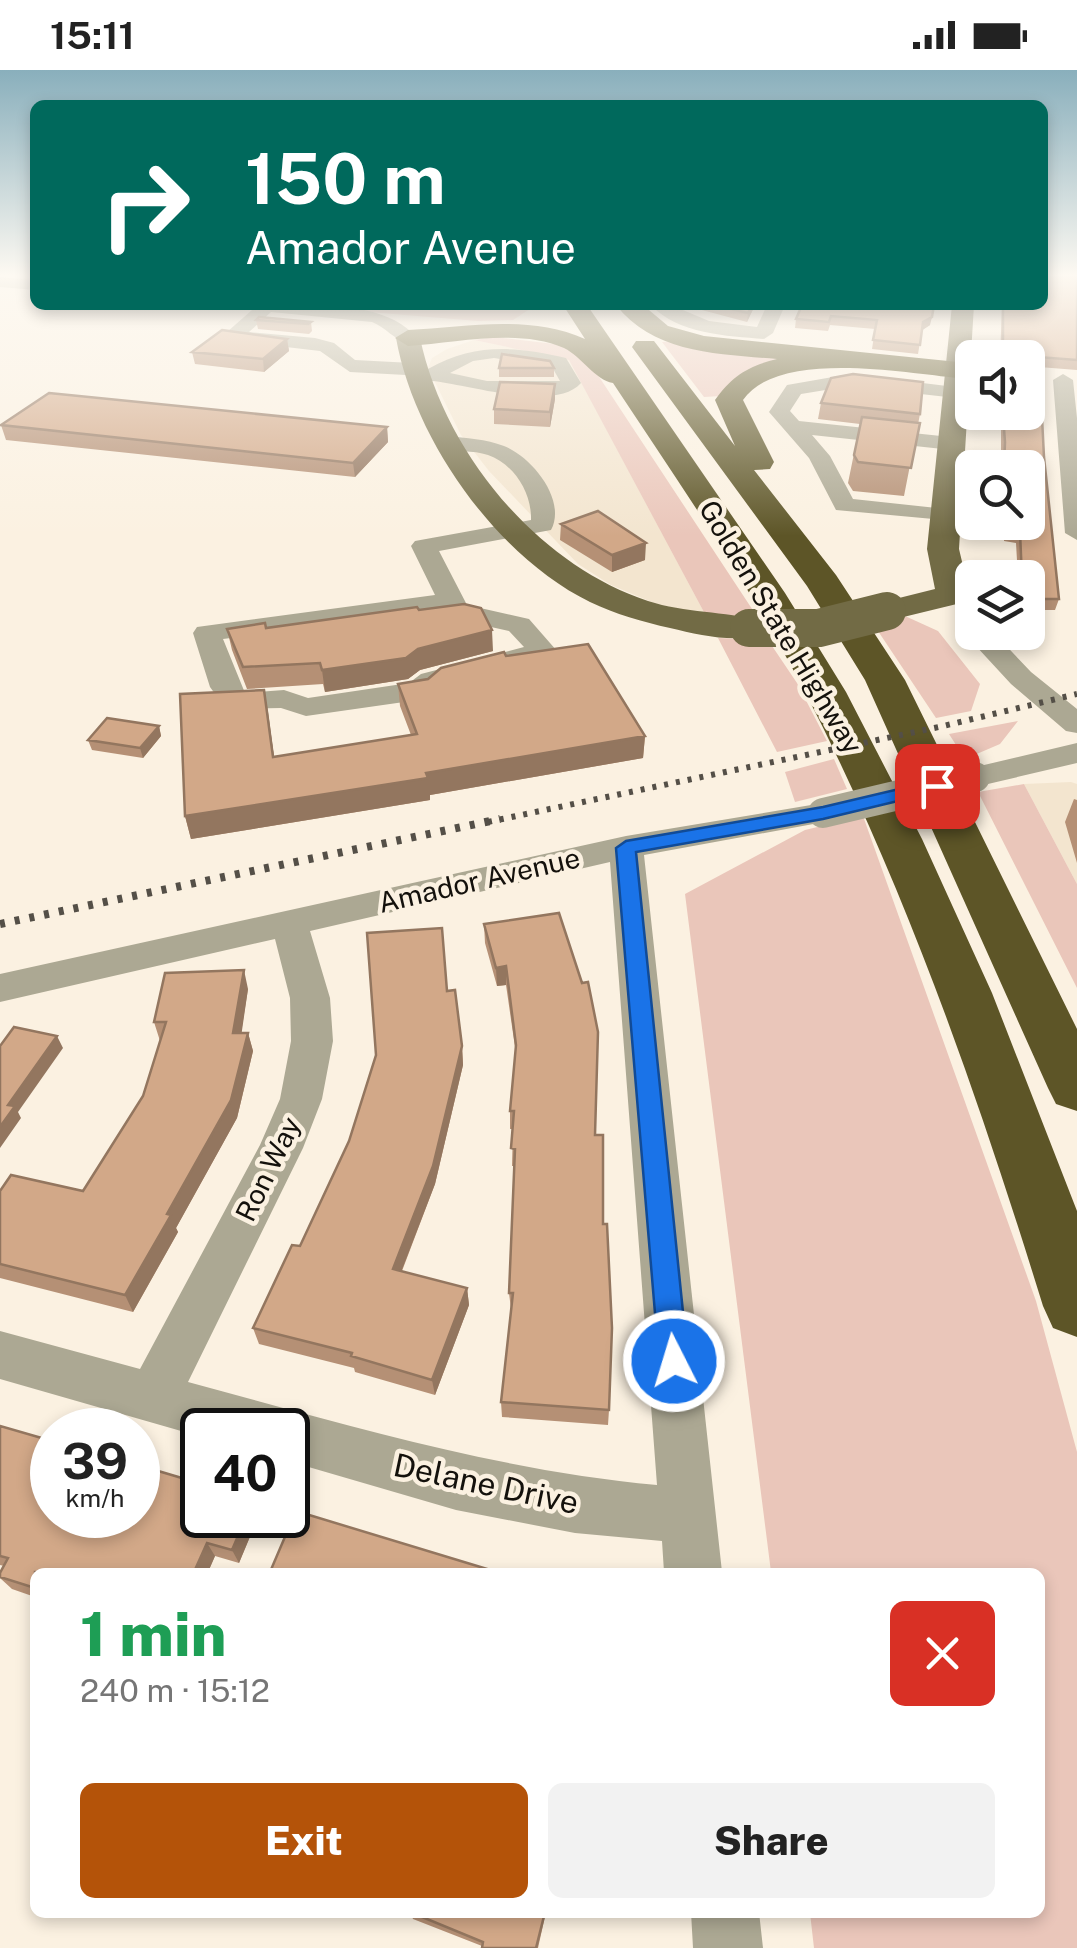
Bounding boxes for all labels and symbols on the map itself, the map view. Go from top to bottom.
street label: Golden State Highway [693,494,870,759]
pin [895,744,980,829]
street label: Amador Avenue [375,840,583,919]
street label: Ron Way [228,1111,307,1226]
position arrow [622,1309,726,1413]
speed limit sign: 40 [180,1408,310,1538]
street label: Delane Drive [390,1446,582,1521]

